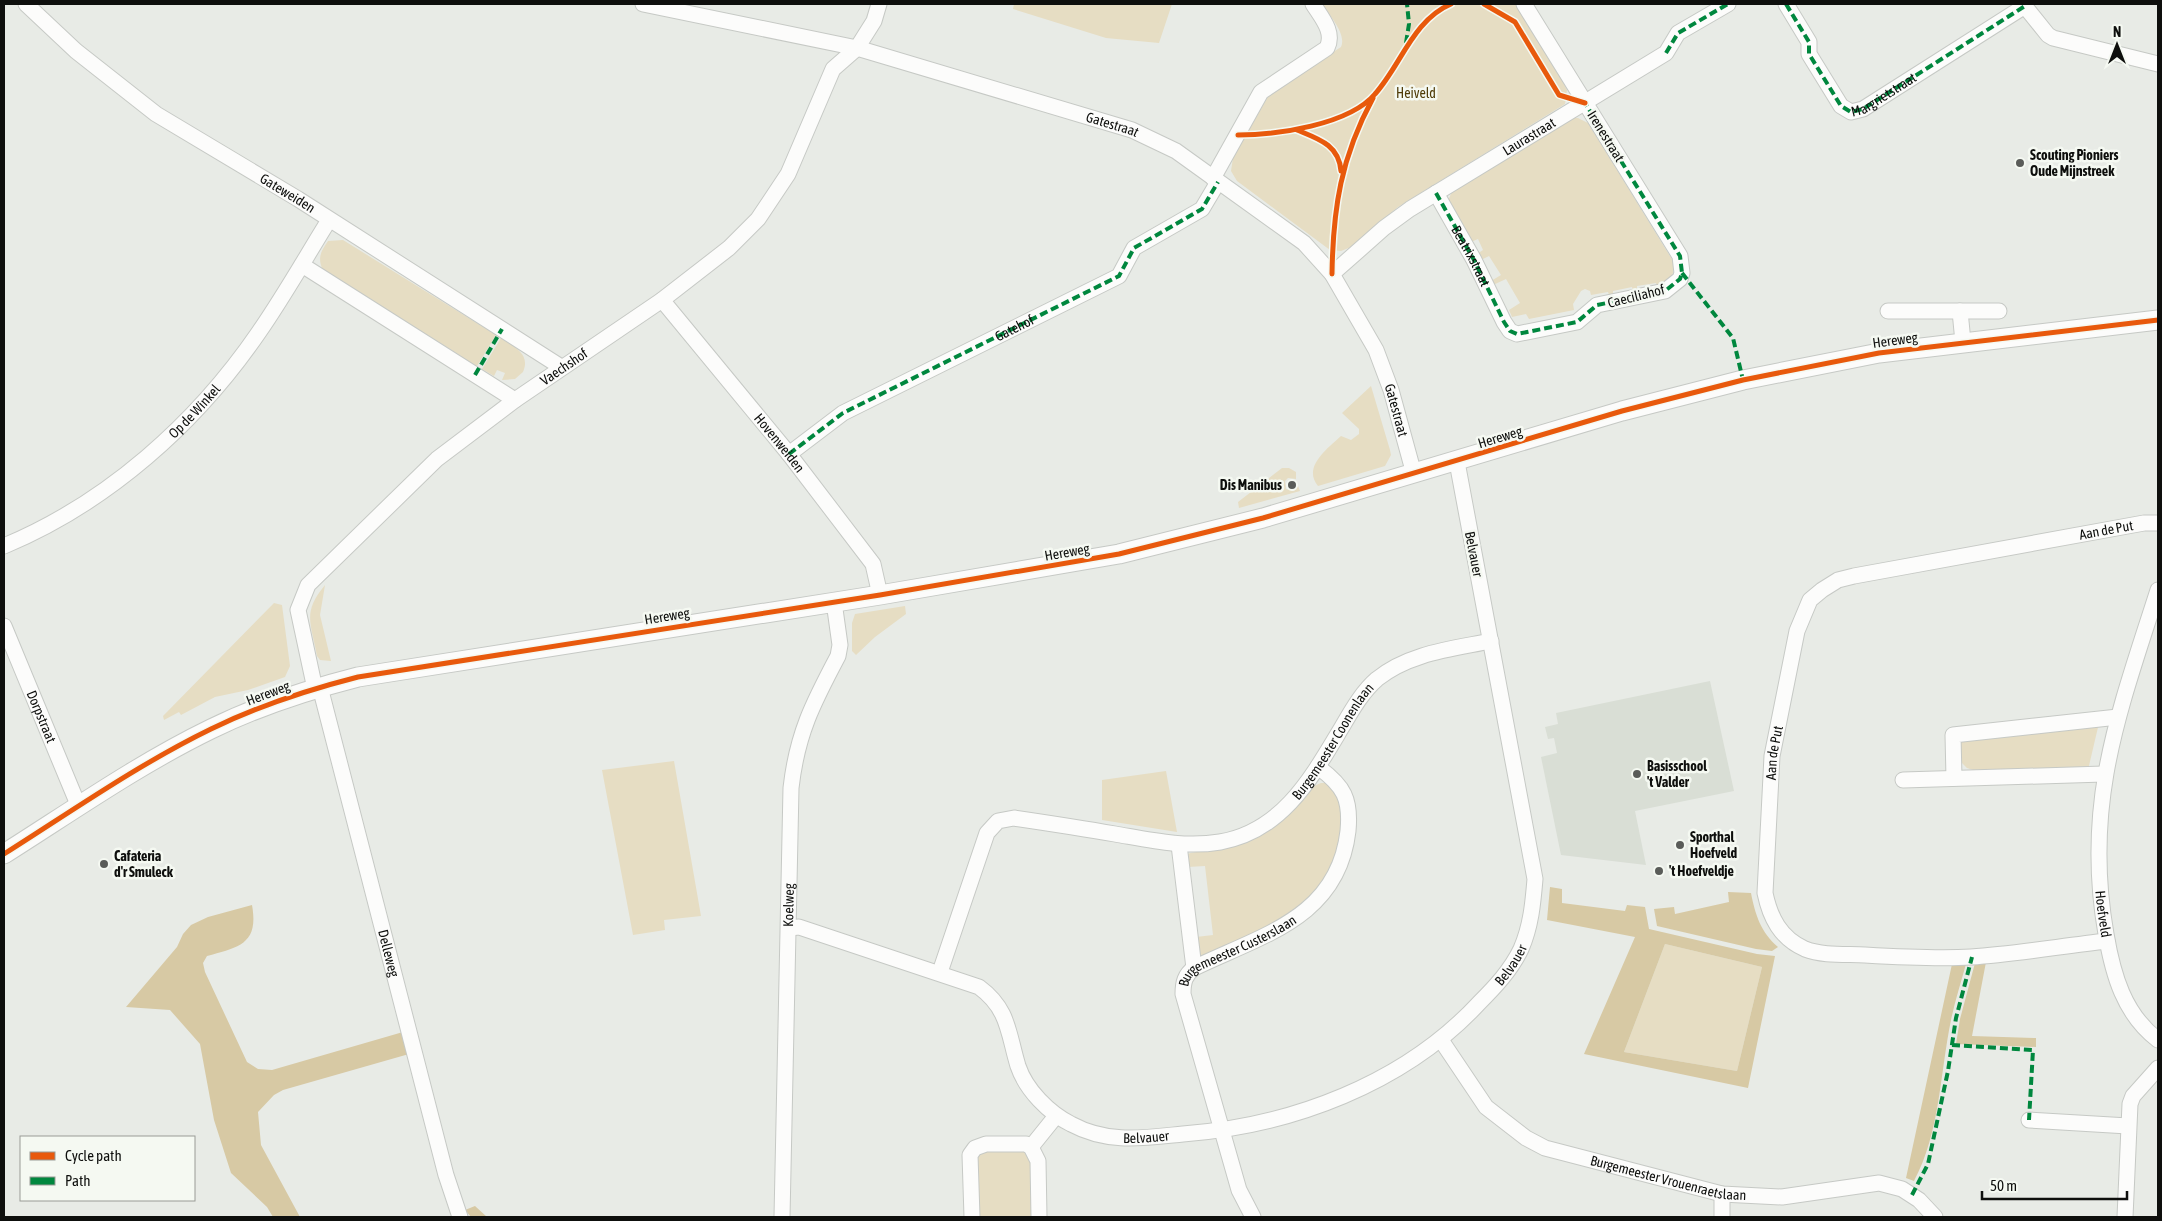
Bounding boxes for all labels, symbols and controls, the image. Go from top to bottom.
north arrow [2092,20,2142,70]
text: N [2113,24,2121,40]
street label: Margrietstraat [1849,69,1919,120]
park label: Heiveld [1396,85,1436,101]
street label: Irenestraat [1584,108,1628,164]
street label: Gatestraat [1084,109,1141,140]
street label: Laurastraat [1500,114,1558,159]
place label: Scouting Pioniers Oude Mijnstreek [2030,147,2118,179]
marker: Scouting Pioniers Oude Mijnstreek [2014,157,2026,169]
street label: Gateweiden [257,170,318,216]
street label: Beatrixstraat [1448,223,1494,289]
street label: Caeciliahof [1606,281,1666,311]
street label: Gatehof [992,312,1037,344]
street label: Hereweg [1871,329,1919,351]
street label: Vaechshof [537,345,591,388]
street label: Op de Winkel [165,381,224,441]
street label: Gatestraat [1381,381,1411,438]
street label: Hovenweiden [751,410,808,475]
street label: Hereweg [1476,423,1524,451]
place label: Dis Manibus [1220,477,1282,493]
marker: Dis Manibus [1286,479,1298,491]
street label: Aan de Put [2078,517,2135,543]
street label: Belvauer [1462,530,1486,579]
street label: Hereweg [1043,540,1091,564]
street label: Hereweg [643,605,691,627]
street label: Hereweg [244,677,292,709]
street label: Burgemeester Coonenlaan [1288,680,1377,803]
street label: Dorpstraat [24,688,59,745]
street label: Aan de Put [1763,724,1786,780]
place label: Basisschool 't Valder [1647,758,1707,790]
marker: Basisschool 't Valder [1631,768,1643,780]
place label: Sporthal Hoefveld [1690,829,1737,861]
marker: Sporthal Hoefveld [1674,839,1686,851]
place label: Cafateria d'r Smuleck [114,848,174,880]
marker: Cafateria d'r Smuleck [98,858,110,870]
place label: 't Hoefveldje [1669,863,1734,879]
marker: 't Hoefveldje [1653,865,1665,877]
street label: Koelweg [780,883,797,927]
street label: Hoefveld [2092,890,2114,939]
street label: Burgemeester Custerslaan [1175,912,1299,988]
street label: Delleweg [375,928,403,979]
street label: Belvauer [1491,941,1530,989]
street label: Belvauer [1123,1127,1171,1146]
legend [20,1136,195,1201]
text: Cycle path [65,1147,122,1164]
street label: Burgemeester Vrouenraetslaan [1589,1152,1747,1203]
scale bar [1982,1168,2127,1200]
text: Path [65,1172,91,1189]
text: 50 m [1990,1177,2017,1194]

